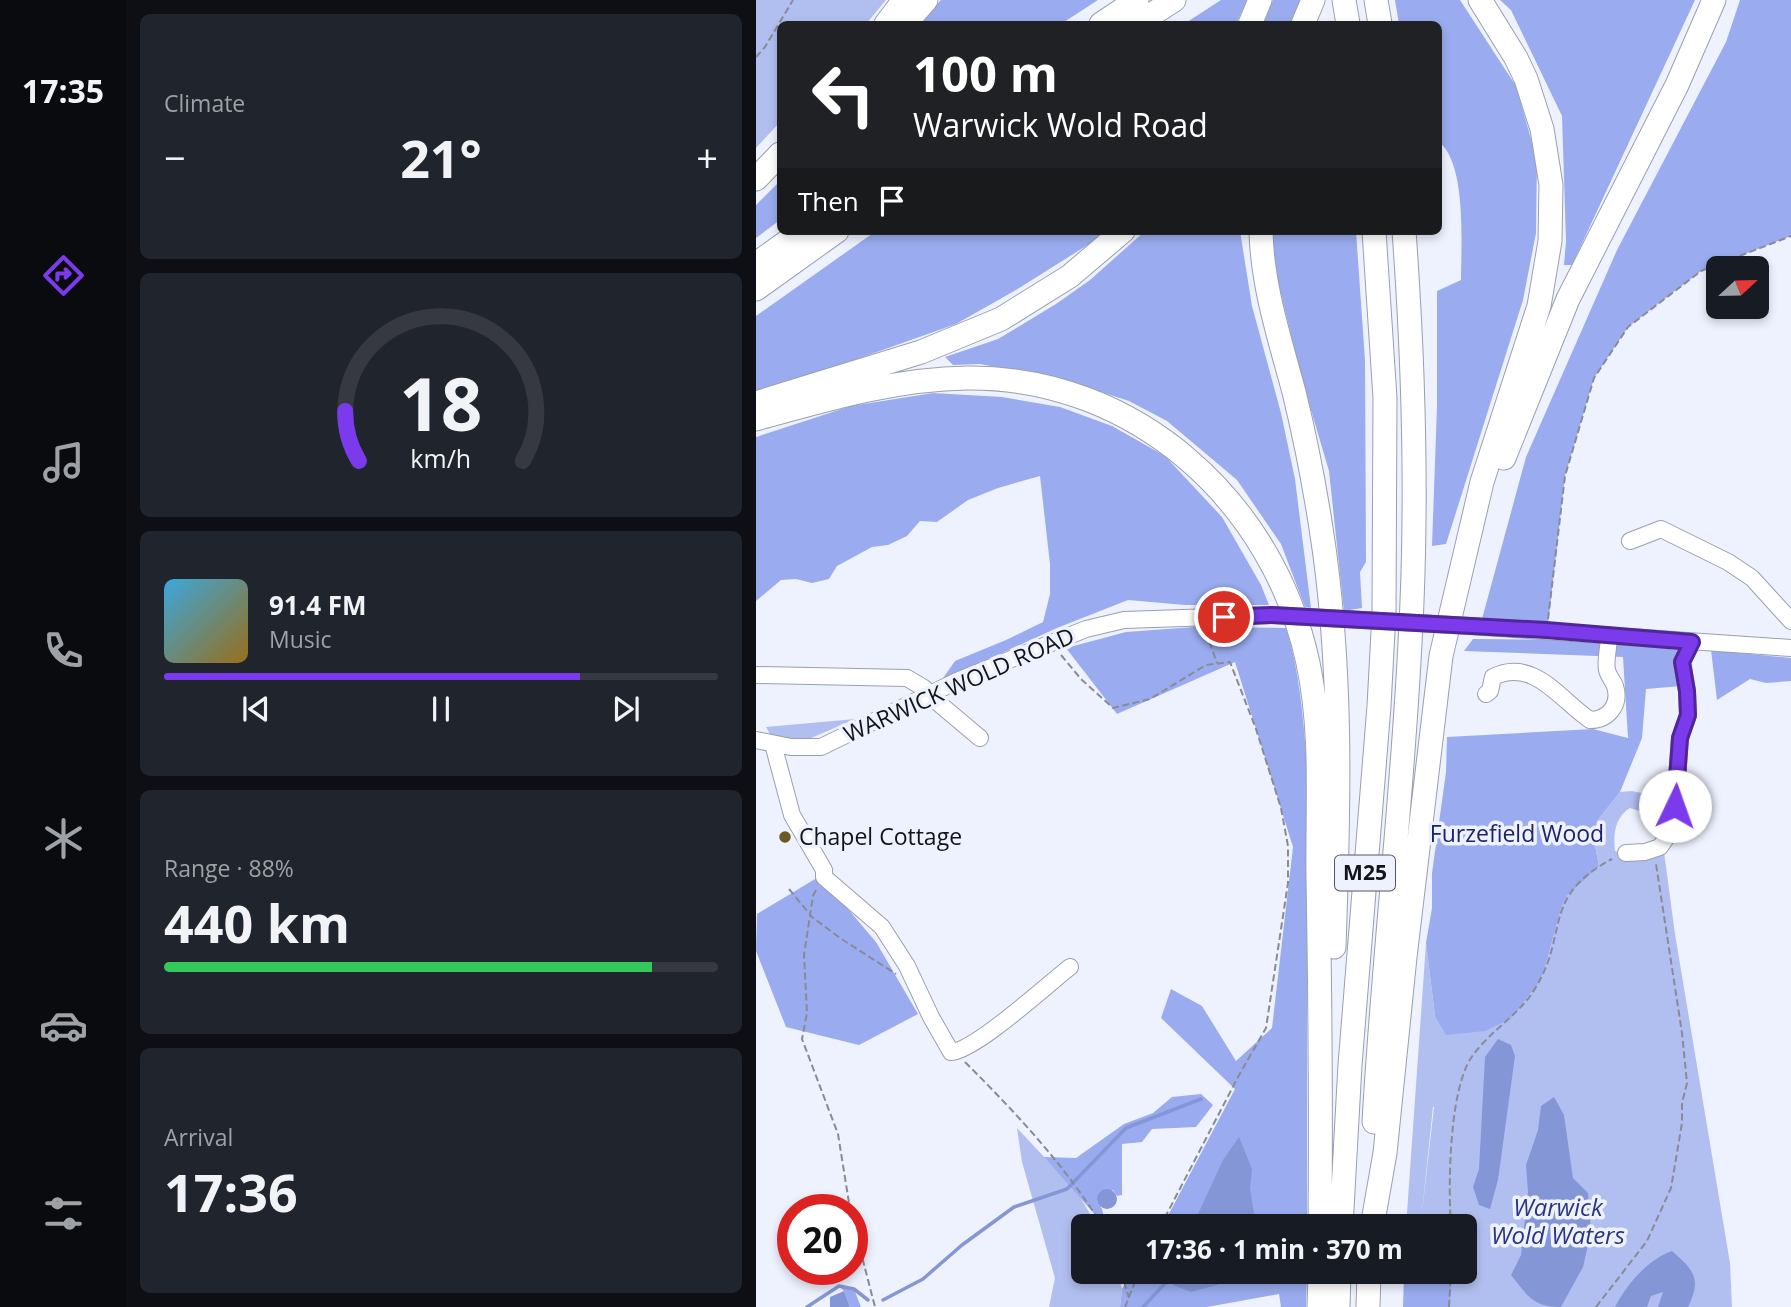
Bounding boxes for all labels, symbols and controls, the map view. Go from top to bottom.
text: 100 m [913,40,1058,106]
icon: left [798,49,889,140]
text: 17:35 [22,69,104,112]
text: Climate [164,87,245,119]
text: Warwick Wold Road [913,103,1208,146]
text: 21° [400,122,482,193]
text: − [164,131,186,183]
text: + [696,131,718,183]
icon: arrive [873,182,911,220]
text: Then [798,183,859,219]
icon: directions [39,251,88,300]
north arrow [1706,256,1769,318]
map controls [1706,256,1769,319]
text: 18 [399,353,483,452]
icon: music [39,438,88,487]
text: km/h [411,441,471,475]
text: 91.4 FM [269,587,367,623]
pin [1194,587,1254,647]
icon: arrive [1205,598,1243,636]
street label: WARWICK WOLD ROAD [838,619,1079,749]
text: Music [269,623,332,655]
icon: phone [39,626,88,675]
icon: previous [237,690,275,728]
icon: pause [422,690,460,728]
icon: next [607,690,645,728]
position arrow [1638,769,1712,843]
icon: climate [39,814,88,863]
park label: Furzefield Wood [1430,817,1604,849]
place label: Chapel Cottage [799,820,962,852]
marker: Chapel Cottage [777,829,793,845]
text: Range · 88% [164,852,294,884]
road number: M25 [1335,856,1395,890]
text: 440 km [164,887,350,958]
icon: car [39,1001,88,1050]
text: Arrival [164,1121,233,1153]
text: 17:36 [164,1156,298,1227]
icon: filters [39,1189,88,1238]
water label: Warwick Wold Waters [1491,1190,1625,1251]
speed limit sign: 20 [777,1194,868,1285]
text: 17:36 · 1 min · 370 m [1145,1231,1403,1267]

